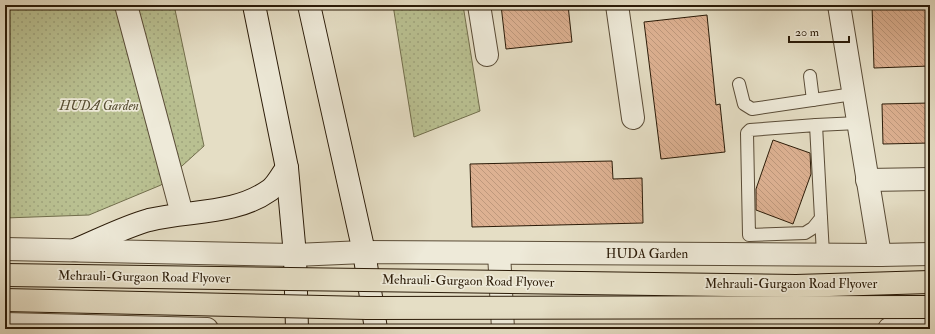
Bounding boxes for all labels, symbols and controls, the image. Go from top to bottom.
scale bar [789,18,849,44]
text: 20 m [795,25,820,40]
park label: HUDA Garden [58,98,139,114]
street label: HUDA Garden [606,246,689,262]
street label: Mehrauli-Gurgaon Road Flyover [58,267,231,288]
street label: Mehrauli-Gurgaon Road Flyover [382,271,555,292]
street label: Mehrauli-Gurgaon Road Flyover [705,276,877,293]

